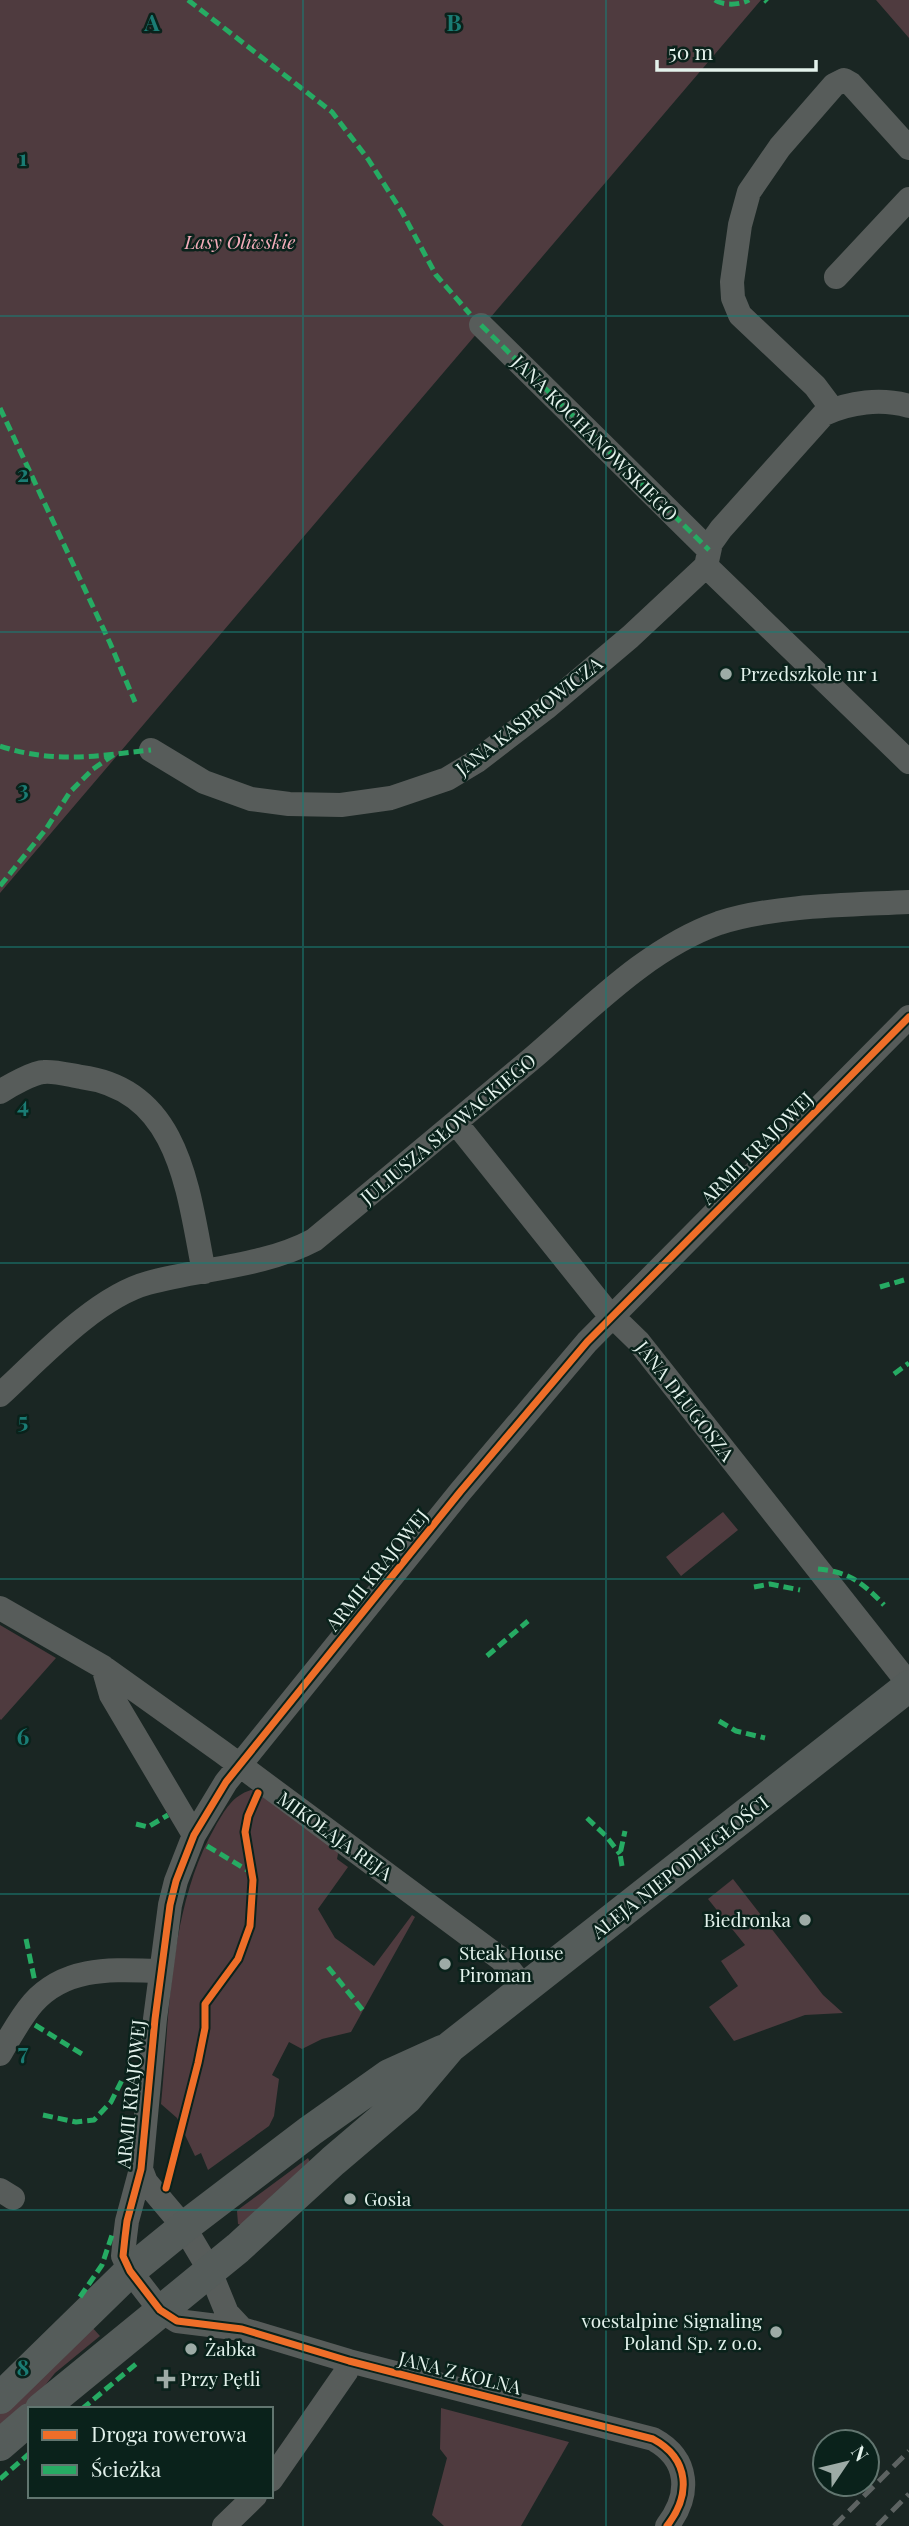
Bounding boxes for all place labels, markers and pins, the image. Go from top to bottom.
place label: Przedszkole nr 1 [740,660,878,686]
marker: Przedszkole nr 1 [718,666,734,682]
place label: Biedronka [703,1906,792,1932]
marker: Biedronka [797,1912,813,1928]
place label: Steak House Piroman [459,1939,564,1987]
marker: Steak House Piroman [437,1956,453,1972]
place label: Gosia [364,2185,412,2211]
marker: Gosia [342,2191,358,2207]
place label: voestalpine Signaling Poland Sp. z o.o. [581,2307,762,2355]
marker: voestalpine Signaling Poland Sp. z o.o. [768,2324,784,2340]
place label: Żabka [205,2335,257,2361]
marker: Żabka [183,2341,199,2357]
place label: Przy Pętli [180,2365,261,2391]
marker: Przy Pętli [158,2371,174,2387]

